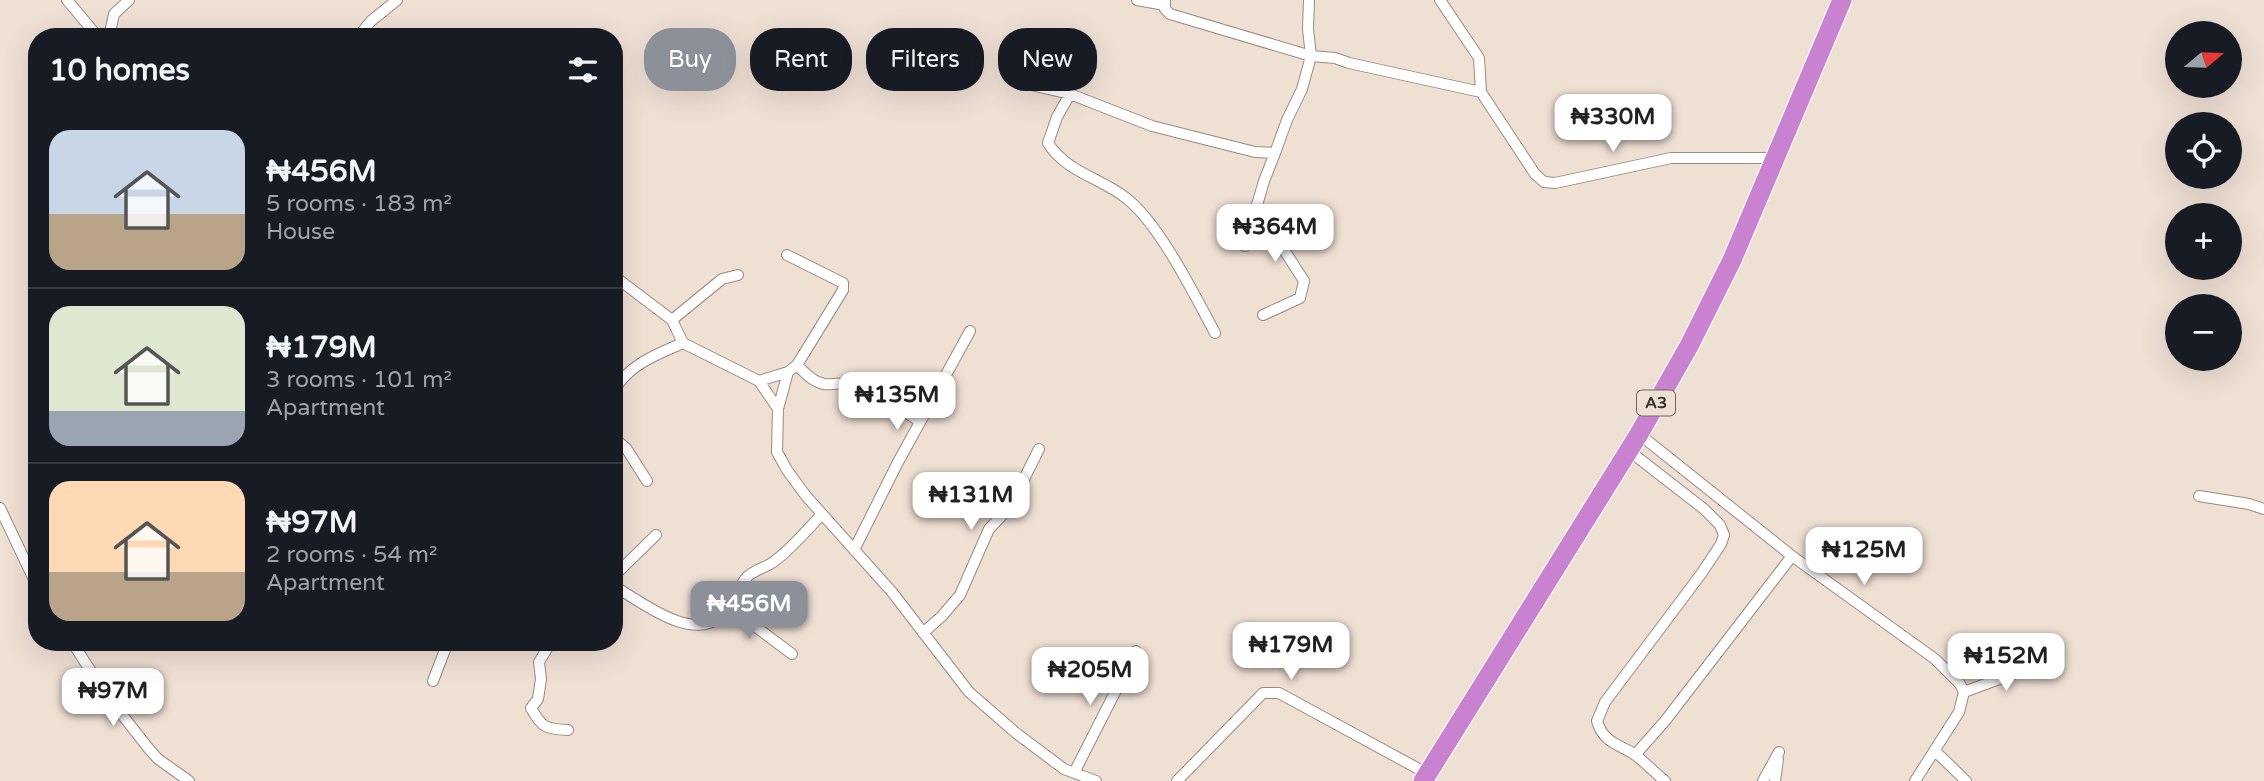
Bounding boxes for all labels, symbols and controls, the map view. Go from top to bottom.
north arrow [2165,21,2242,98]
map controls [2165,21,2242,371]
chip: Buy [644,28,736,91]
chip: Rent [750,28,852,91]
chip: Filters [866,28,984,91]
chip: New [998,28,1097,91]
icon: filters [564,51,602,89]
text: 10 homes [49,52,190,89]
pin: ₦330M [1564,94,1662,154]
text: ₦330M [1571,103,1655,131]
button: locate [2165,112,2242,189]
text: ₦456M [266,153,377,190]
icon: home [105,158,189,242]
text: 5 rooms · 183 m² [266,190,452,218]
button: + [2165,203,2242,280]
pin: ₦364M [1226,204,1324,264]
text: ₦364M [1233,213,1317,241]
text: House [266,218,335,246]
button: − [2165,294,2242,371]
text: ₦179M [266,329,377,366]
icon: home [105,334,189,418]
text: 3 rooms · 101 m² [266,366,452,394]
pin: ₦135M [848,372,946,432]
text: ₦135M [855,381,939,409]
road number: A3 [1637,390,1675,416]
text: Apartment [266,394,385,422]
pin: ₦131M [922,472,1020,532]
text: ₦131M [929,481,1013,509]
text: ₦97M [266,504,358,541]
icon: home [105,509,189,593]
pin: ₦125M [1815,528,1913,587]
text: ₦125M [1822,536,1906,564]
text: 2 rooms · 54 m² [266,541,437,569]
text: Apartment [266,569,385,597]
pin: ₦456M [700,582,798,641]
text: ₦456M [707,590,791,618]
pin: ₦179M [1242,622,1340,682]
text: ₦179M [1249,631,1333,659]
pin: ₦152M [1957,634,2055,693]
text: ₦152M [1964,642,2048,670]
pin: ₦205M [1041,648,1139,707]
text: ₦205M [1048,656,1132,684]
pin: ₦97M [72,668,154,728]
text: ₦97M [78,677,148,705]

